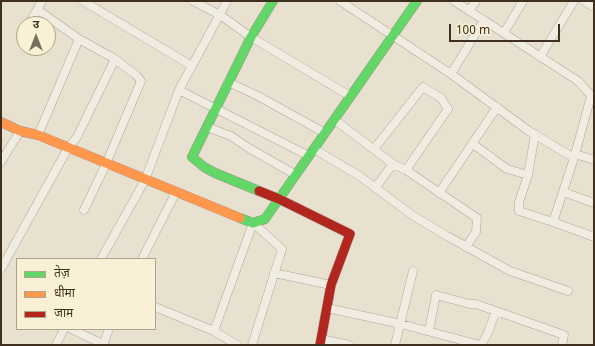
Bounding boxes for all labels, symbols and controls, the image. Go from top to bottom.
north arrow [16,16,56,56]
scale bar [451,16,562,42]
text: उ [33,18,39,32]
text: 100 m [456,23,490,39]
legend [16,258,156,330]
text: तेज़ [54,266,70,282]
text: धीमा [54,286,75,302]
text: जाम [54,306,73,322]

